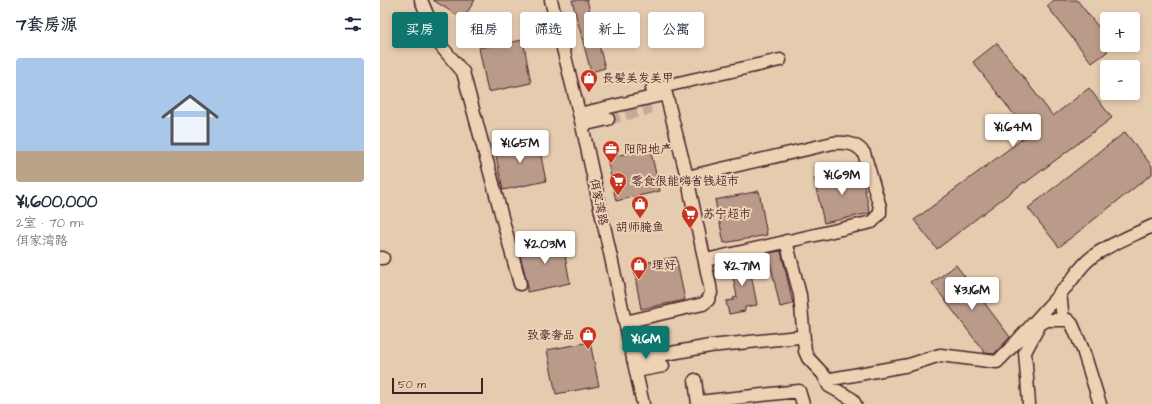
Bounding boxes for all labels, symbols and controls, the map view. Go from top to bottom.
chip: 买房 [392,12,448,48]
chip: 租房 [456,12,512,48]
chip: 筛选 [520,12,576,48]
chip: 新上 [584,12,640,48]
chip: 公寓 [648,12,704,48]
map controls [1100,12,1140,100]
button: + [1100,12,1140,52]
text: 7套房源 [16,13,77,37]
icon: filters [342,13,364,35]
button: − [1100,60,1140,100]
shop icon: 長髪美发美甲 [579,68,599,93]
place label: 長髪美发美甲 [602,70,674,87]
icon: home [154,84,226,156]
pin: ¥1.64M [980,114,1046,148]
text: ¥1.64M [994,118,1032,136]
pin: ¥1.65M [487,130,553,164]
text: ¥1.65M [501,134,539,152]
office icon: 阳阳地产 [601,139,621,164]
place label: 阳阳地产 [624,141,672,158]
pin: ¥1.69M [809,162,875,196]
text: ¥1.69M [824,166,860,184]
supermarket icon: 零食很能嗨省钱超市 [608,171,628,196]
place label: 零食很能嗨省钱超市 [631,173,739,190]
street label: 佴家湾路 [585,177,612,227]
text: ¥1,600,000 [16,190,98,214]
shop icon: 胡师腌鱼 [630,194,650,219]
supermarket icon: 苏宁超市 [680,204,700,229]
place label: 苏宁超市 [703,206,751,223]
text: 2室 · 70 m² [16,214,85,232]
place label: 胡师腌鱼 [615,219,664,236]
pin: ¥2.03M [512,231,578,265]
text: 佴家湾路 [16,232,68,250]
text: ¥2.03M [524,235,566,253]
pin: ¥2.71M [709,253,775,287]
shop icon: 理好 [629,255,649,280]
place label: 理好 [652,257,677,274]
text: ¥2.71M [724,257,760,275]
pin: ¥3.16M [939,277,1005,311]
text: ¥3.16M [954,281,990,299]
shop icon: 致豪奢品 [578,325,598,350]
pin: ¥1.6M [618,326,674,360]
place label: 致豪奢品 [527,327,575,344]
text: ¥1.6M [631,330,661,348]
scale bar [392,376,483,395]
text: 50 m [398,377,426,392]

